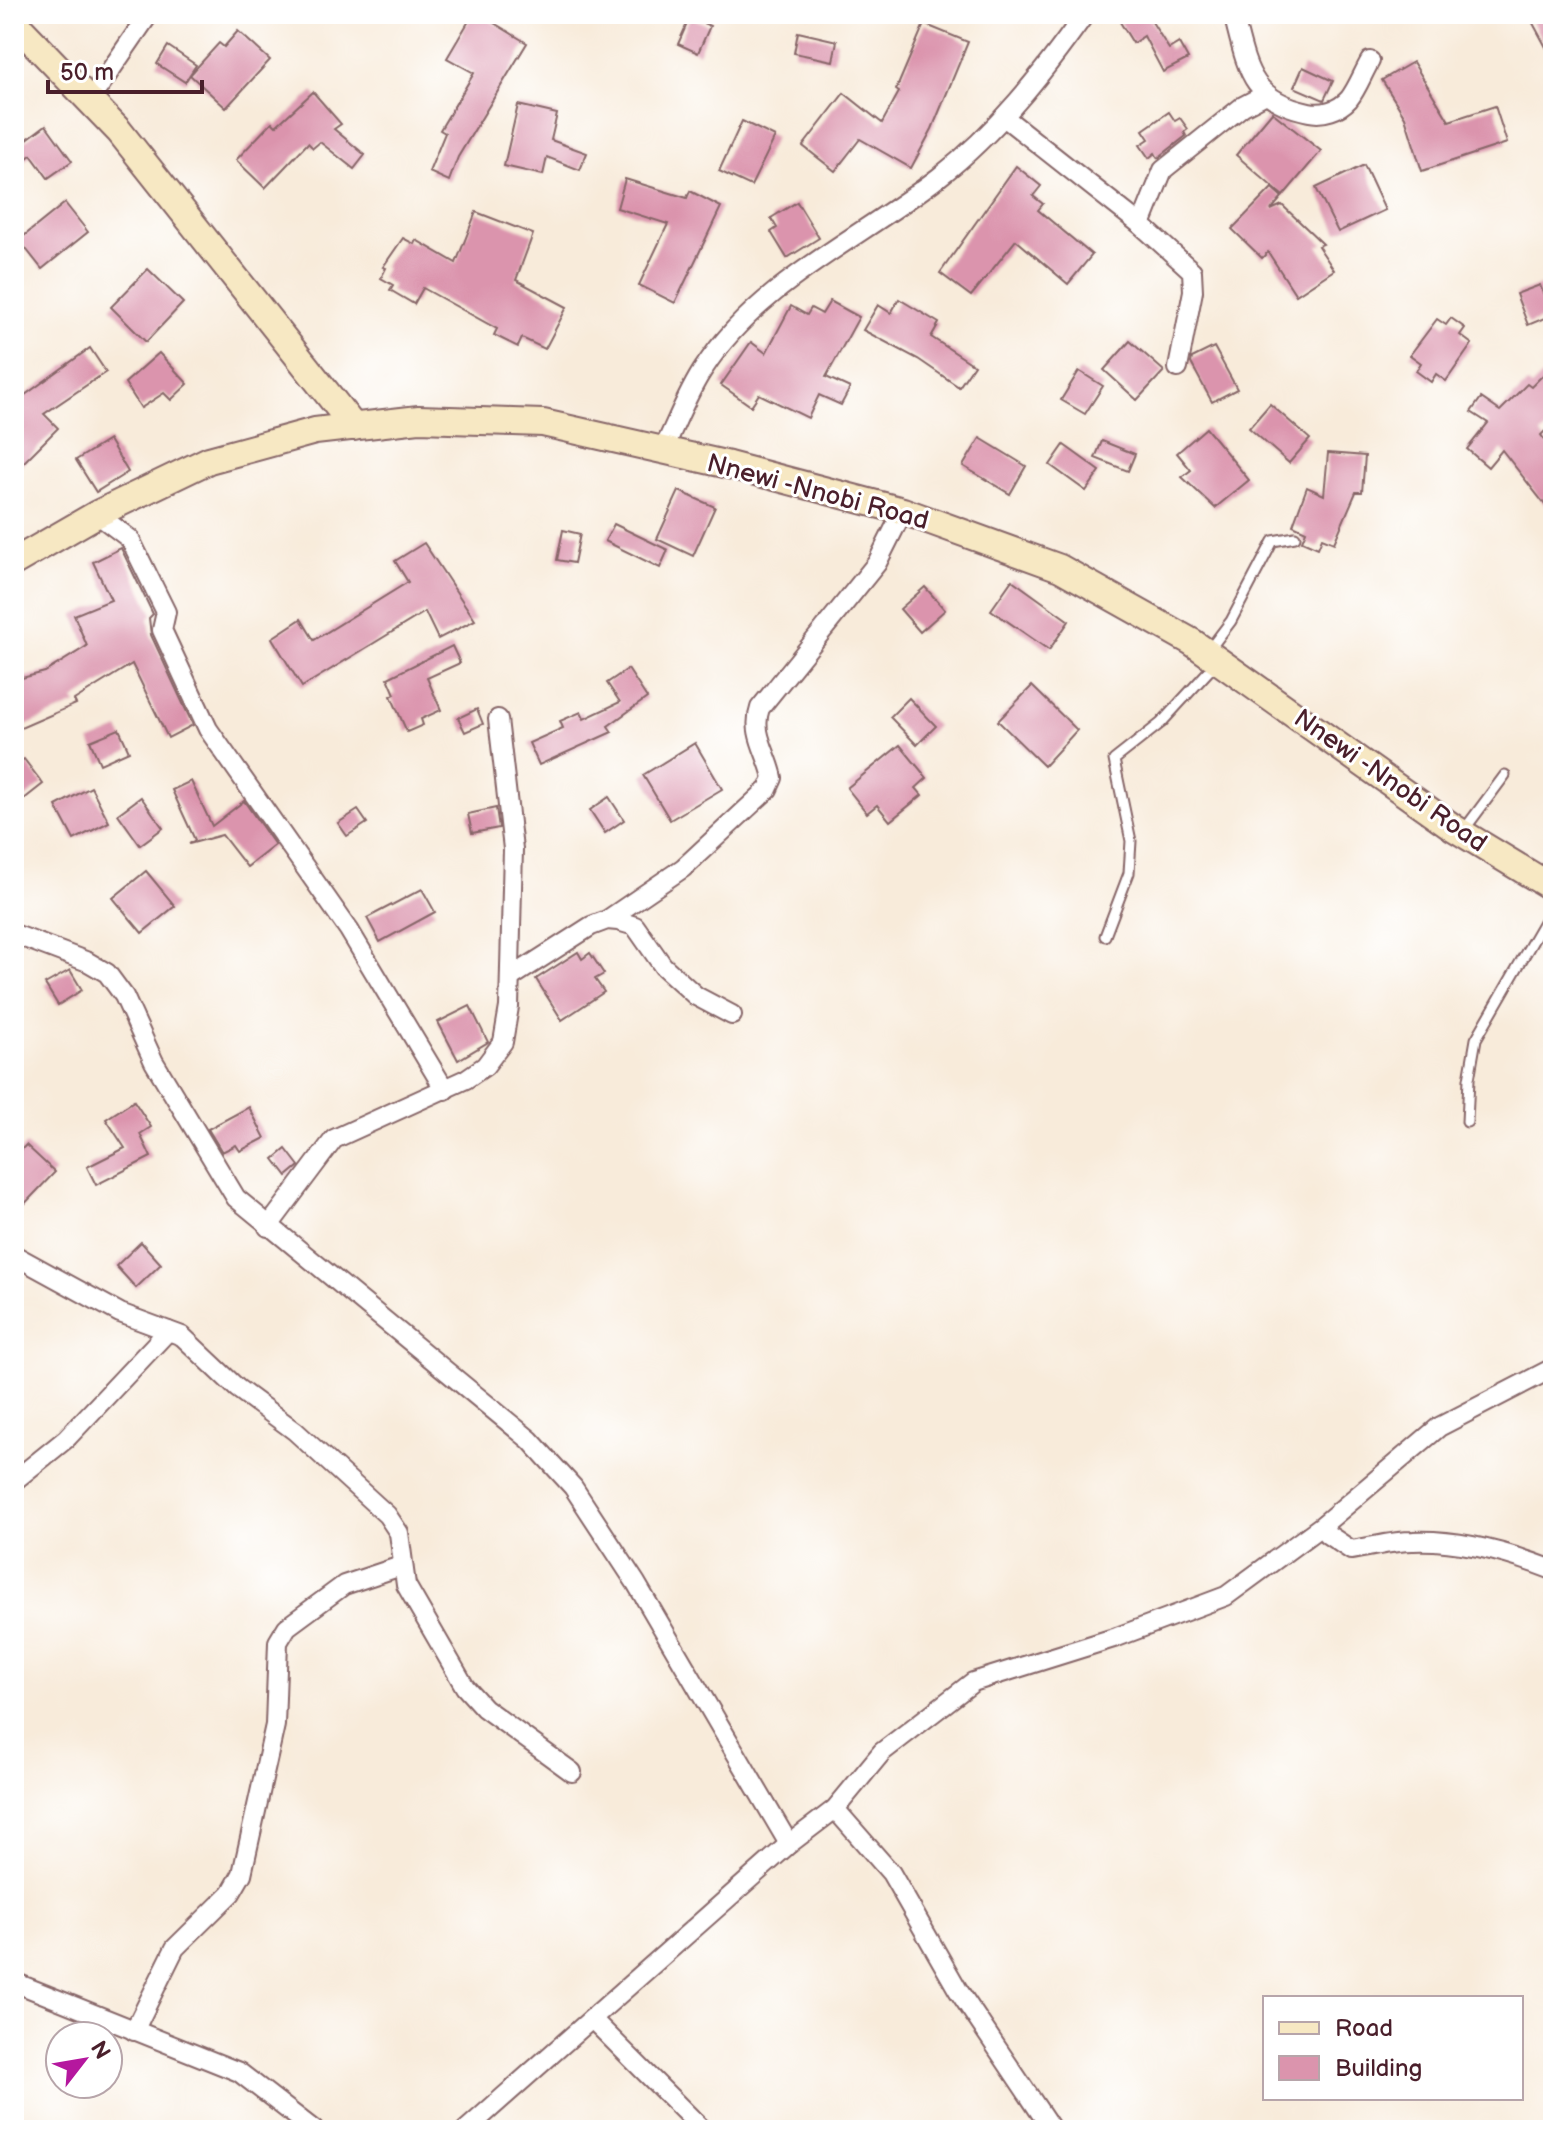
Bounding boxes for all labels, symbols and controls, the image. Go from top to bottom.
scale bar [48,44,202,94]
text: 50 m [60,58,114,87]
street label: Nnewi -Nnobi Road [703,448,932,537]
street label: Nnewi -Nnobi Road [1288,703,1493,859]
legend [1263,1996,1523,2100]
text: Road [1335,2014,1393,2043]
north arrow [44,2020,124,2100]
text: N [84,2036,116,2065]
text: Building [1335,2054,1422,2083]

